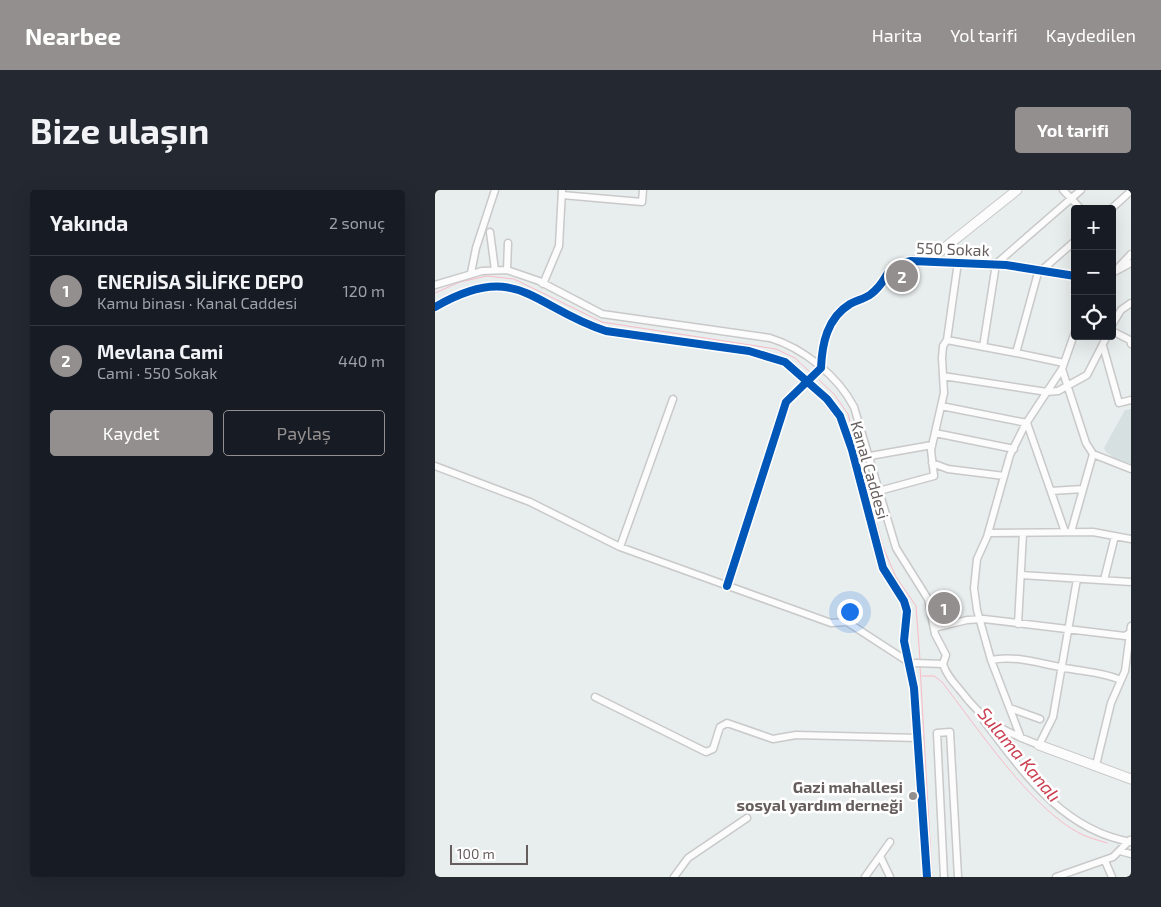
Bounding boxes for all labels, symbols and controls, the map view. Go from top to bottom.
text: Nearbee [25,21,121,50]
text: Harita [872,24,922,46]
text: Yol tarifi [950,24,1018,46]
text: Kaydedilen [1046,24,1136,46]
button: Yol tarifi [1015,107,1131,153]
text: Bize ulaşın [30,109,209,151]
map controls [1071,205,1116,340]
button: + [1071,205,1116,250]
text: Yakında [50,210,128,235]
text: 2 sonuç [329,213,385,232]
street label: 550 Sokak [916,238,990,259]
button: − [1071,250,1116,295]
pin: 2 [886,257,918,295]
text: ENERJİSA SİLİFKE DEPO [97,270,304,293]
text: 1 [63,281,69,300]
text: 120 m [342,281,385,300]
text: Kamu binası · Kanal Caddesi [97,293,297,312]
button: locate [1071,295,1116,340]
text: Mevlana Cami [97,340,223,363]
text: 2 [61,351,71,370]
text: 440 m [338,351,385,370]
text: Cami · 550 Sokak [97,363,217,382]
button: Kaydet [50,410,213,456]
button: Paylaş [223,410,385,456]
street label: Kanal Caddesi [847,419,894,521]
pin: 1 [928,589,960,627]
your location [837,599,863,625]
water label: Sulama Kanalı [974,702,1066,806]
place label: Gazi mahallesi sosyal yardım derneği [736,777,903,815]
marker: Gazi mahallesi sosyal yardım derneği [907,790,919,802]
scale bar [450,842,527,865]
text: 100 m [457,845,495,862]

